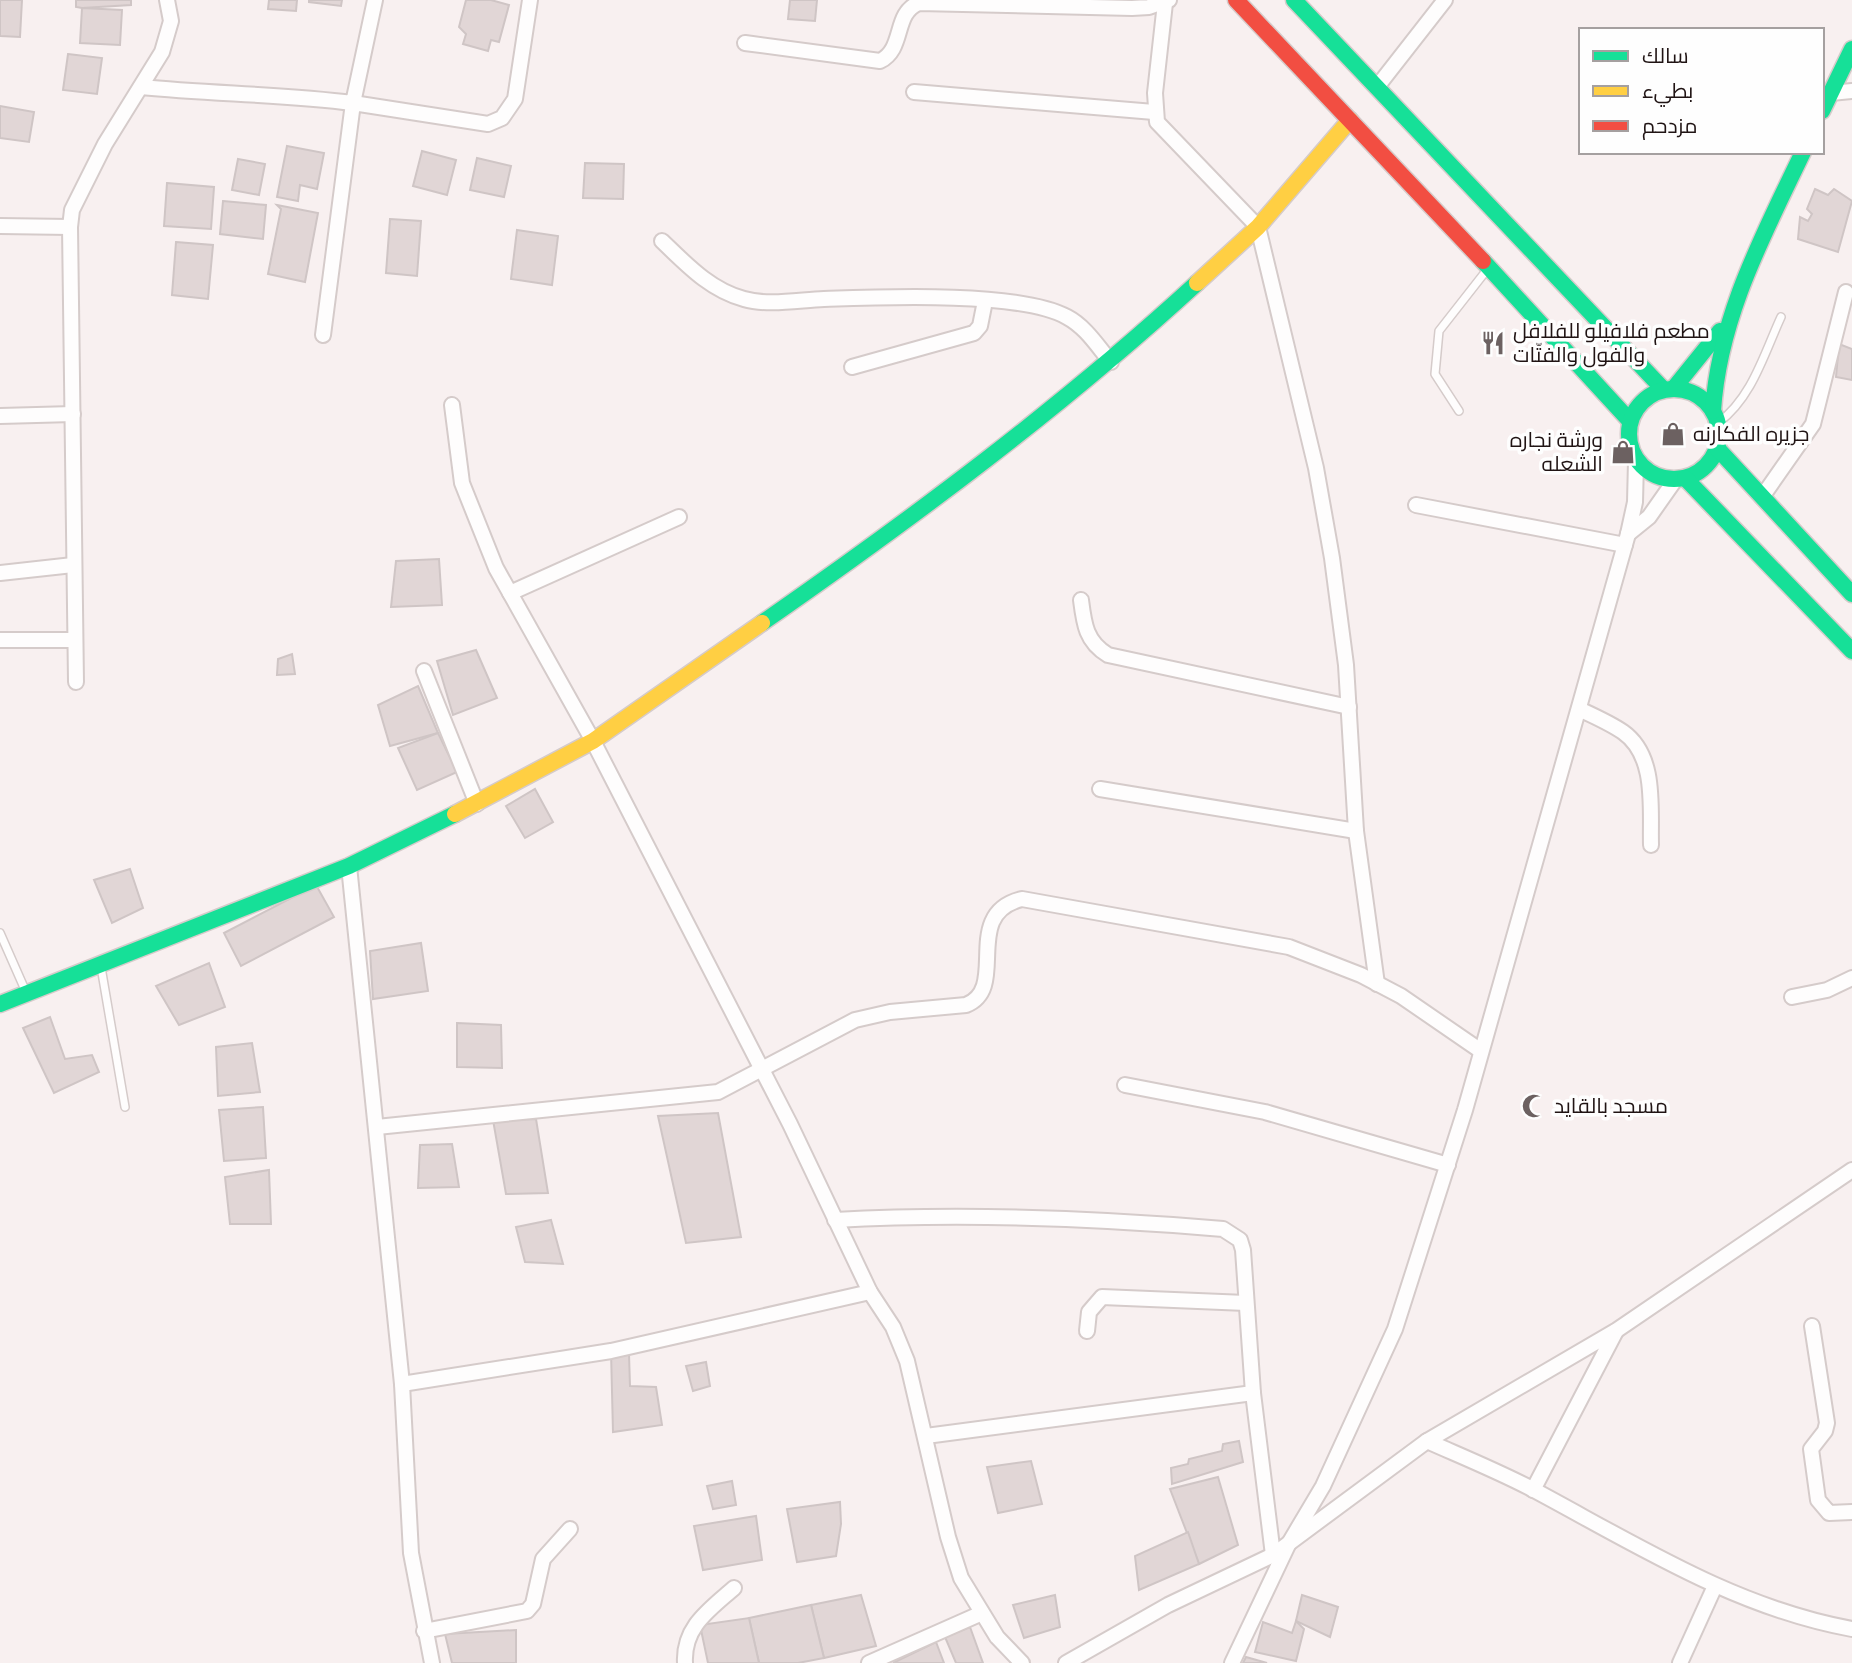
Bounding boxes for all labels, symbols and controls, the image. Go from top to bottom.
legend [1579,28,1824,154]
text: سالك [1642,42,1689,69]
text: بطيء [1642,77,1693,107]
text: مزدحم [1642,112,1697,140]
place label: مطعم فلافيلو للفلافل والفول والفتّات [1513,317,1710,368]
restaurant icon: مطعم فلافيلو للفلافل والفول والفتّات [1479,329,1507,357]
shop icon: جزيره الفكارنه [1659,420,1687,448]
place label: جزيره الفكارنه [1693,420,1809,447]
place label: ورشة نجاره الشعله [1510,426,1603,477]
shop icon: ورشة نجاره الشعله [1609,438,1637,466]
mosque icon: مسجد بالقايد [1520,1092,1548,1120]
place label: مسجد بالقايد [1554,1092,1668,1119]

